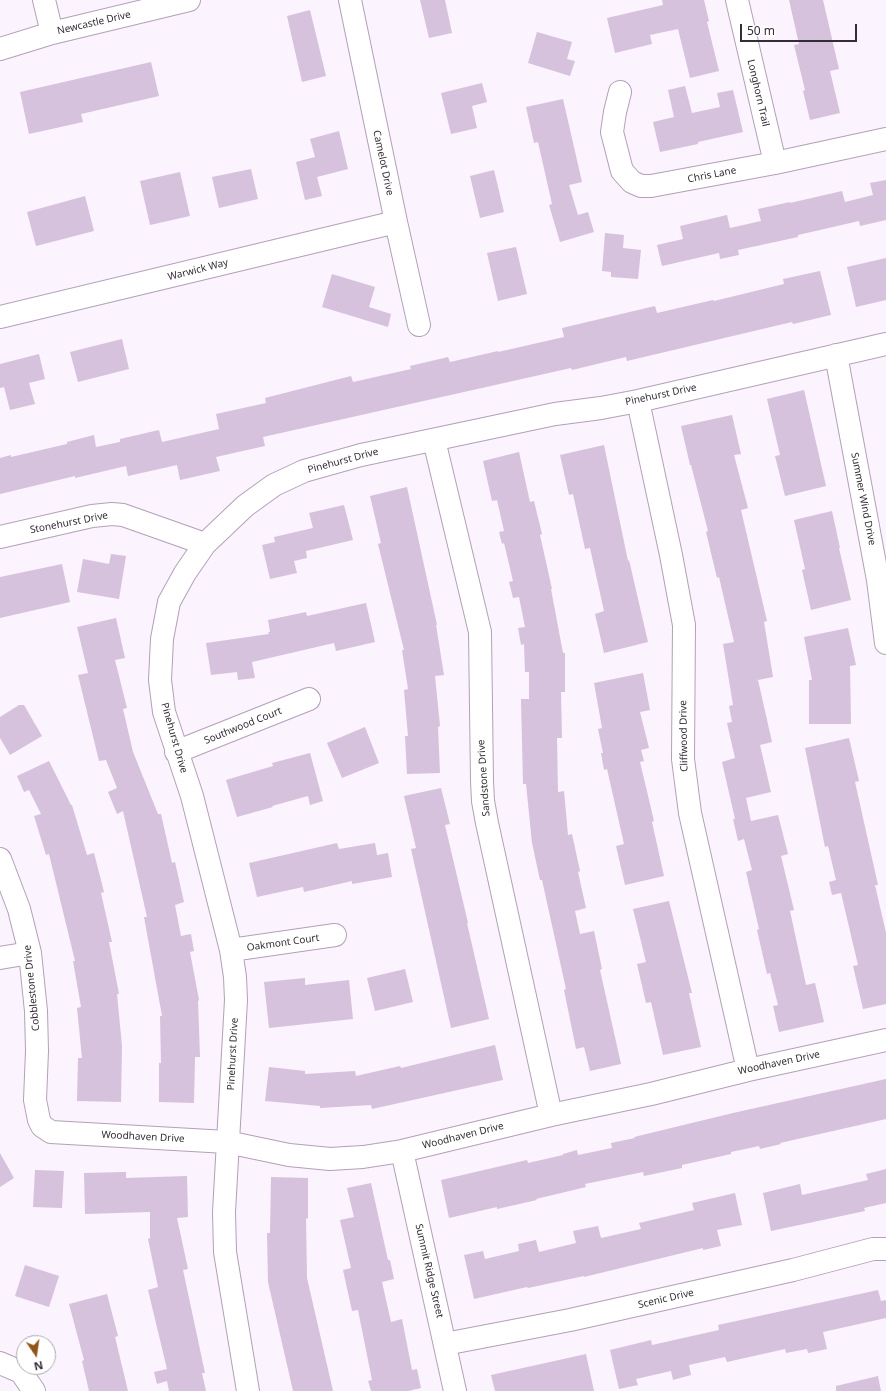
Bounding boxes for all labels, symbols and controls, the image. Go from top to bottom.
street label: Newcastle Drive [56,9,132,37]
scale bar [742,16,859,42]
text: 50 m [747,22,775,39]
street label: Longhorn Trail [744,58,772,128]
street label: Camelot Drive [370,129,396,197]
street label: Chris Lane [687,164,737,186]
street label: Warwick Way [167,257,229,283]
street label: Pinehurst Drive [624,382,698,408]
street label: Pinehurst Drive [306,446,380,476]
street label: Summer Wind Drive [848,452,878,546]
street label: Stonehurst Drive [29,510,109,536]
street label: Cliffwood Drive [677,700,691,772]
street label: Pinehurst Drive [158,701,190,775]
street label: Southwood Court [203,705,283,747]
street label: Sandstone Drive [475,739,493,817]
street label: Oakmont Court [246,932,320,954]
street label: Cobblestone Drive [22,944,42,1032]
street label: Pinehurst Drive [225,1017,241,1091]
street label: Woodhaven Drive [737,1048,821,1078]
street label: Woodhaven Drive [421,1120,505,1152]
street label: Woodhaven Drive [101,1129,185,1145]
street label: Summit Ridge Street [412,1223,446,1319]
street label: Scenic Drive [637,1287,695,1311]
north arrow [16,1335,56,1375]
text: N [33,1358,45,1375]

